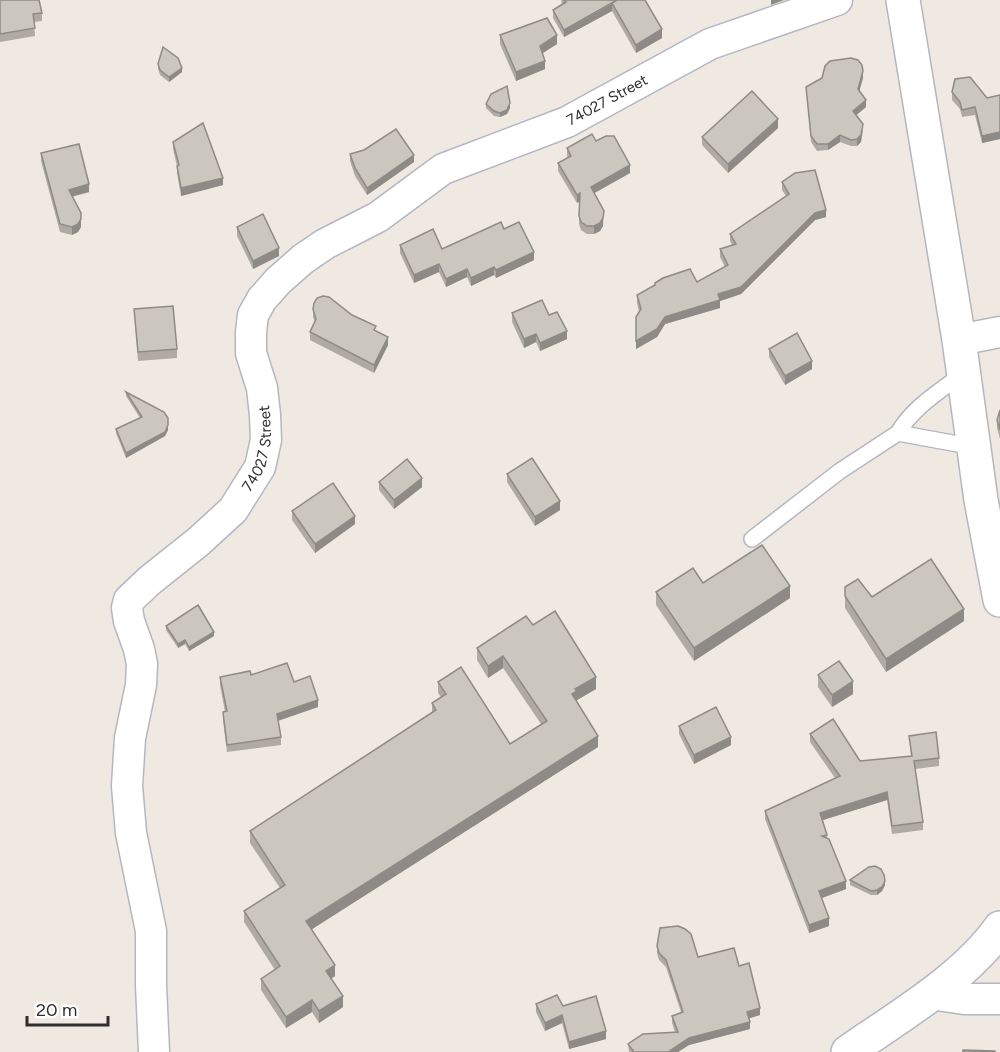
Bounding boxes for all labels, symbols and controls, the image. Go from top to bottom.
street label: 74027 Street [564,71,651,129]
street label: 74027 Street [238,404,275,495]
scale bar [27,989,108,1027]
text: 20 m [36,999,77,1021]

